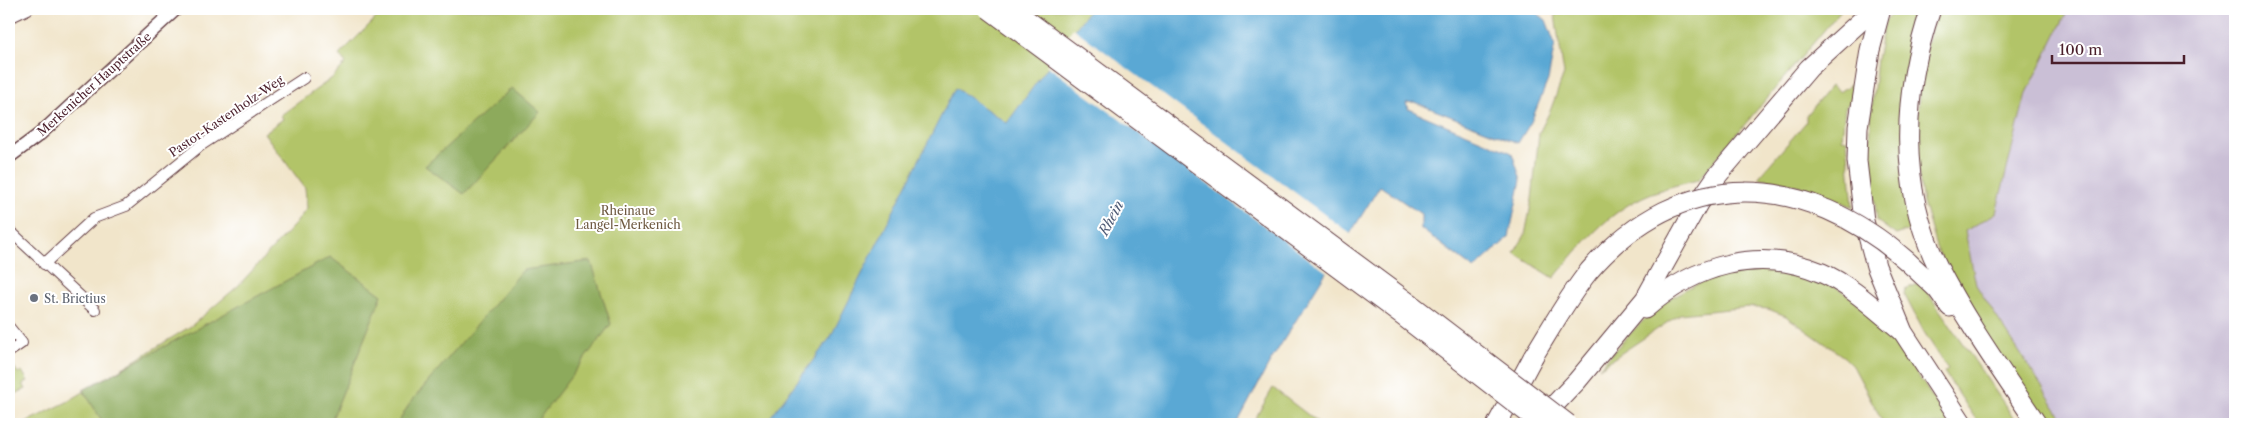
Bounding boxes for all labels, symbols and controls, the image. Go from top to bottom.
street label: Merkenicher Hauptstraße [34,29,154,139]
scale bar [2052,32,2184,64]
text: 100 m [2059,40,2102,59]
street label: Pastor-Kastenholz-Weg [166,72,287,160]
water label: Rhein [1094,198,1128,239]
park label: Rheinaue Langel-Merkenich [575,203,681,232]
place label: St. Brictius [44,291,106,306]
marker: St. Brictius [28,292,40,304]

